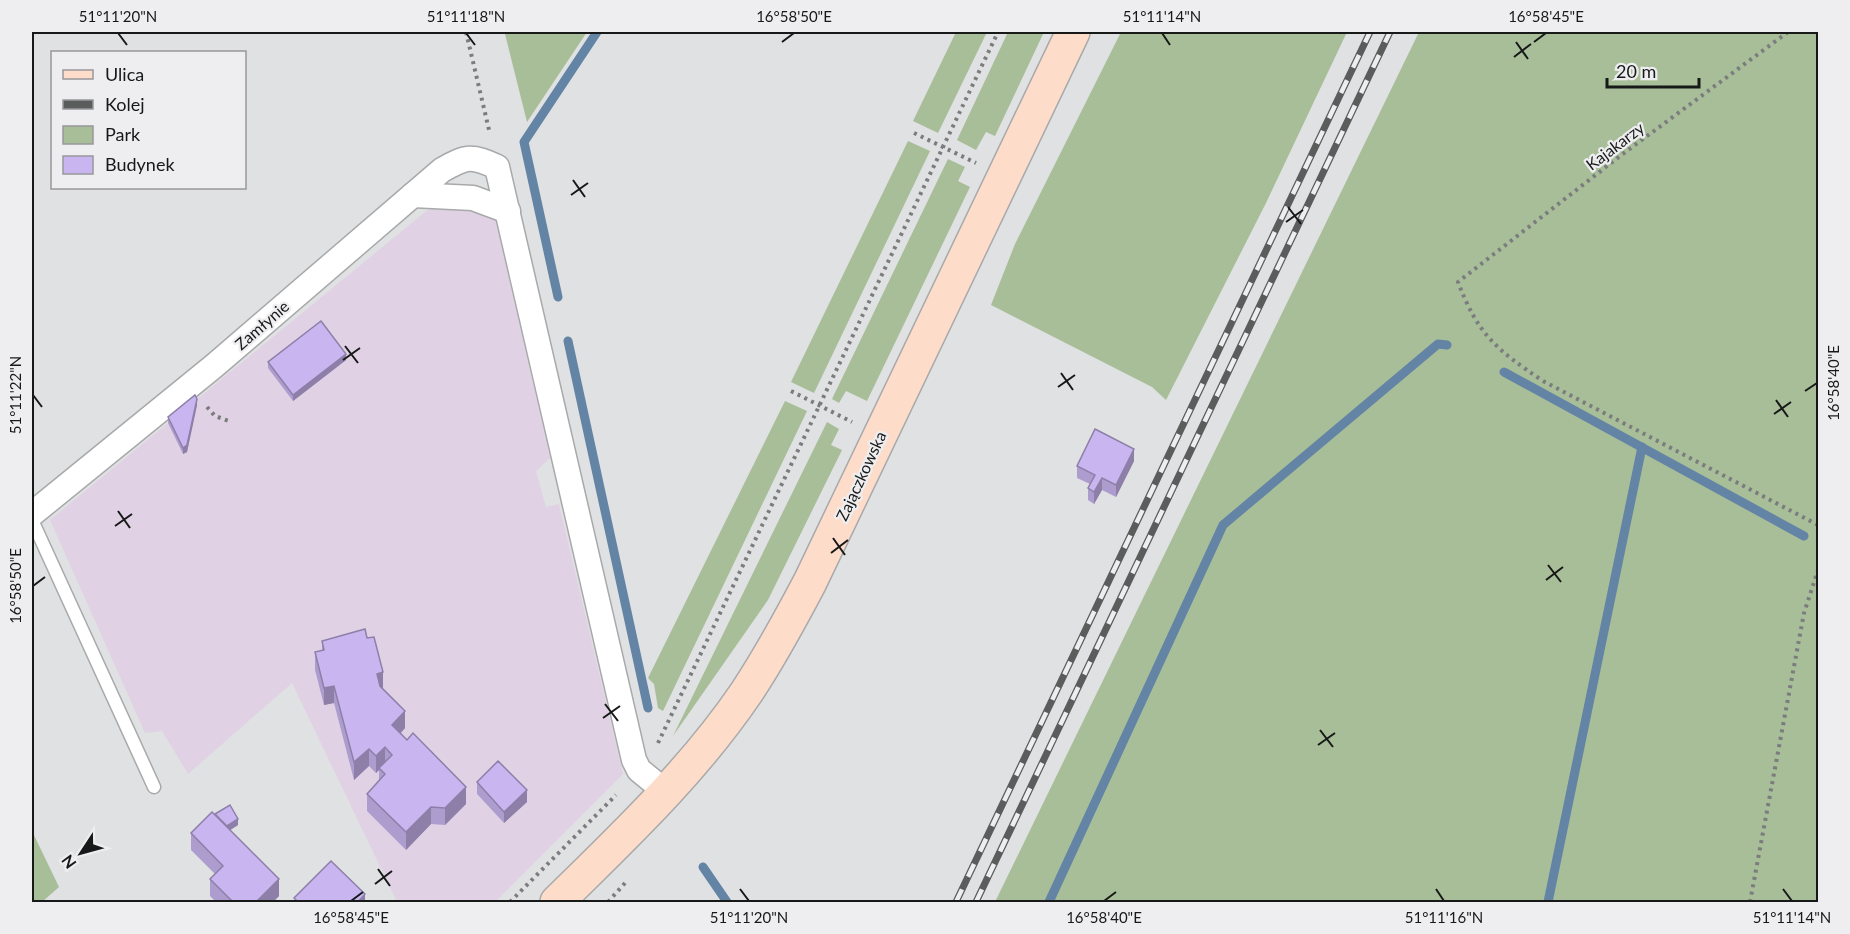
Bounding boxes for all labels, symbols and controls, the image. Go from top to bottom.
text: 51°11'20"N [79,7,157,25]
text: 51°11'18"N [427,7,505,25]
text: 16°58'50"E [756,7,832,25]
text: 51°11'14"N [1123,7,1201,25]
text: 16°58'45"E [1508,7,1584,25]
legend [51,51,246,189]
scale bar [1607,51,1698,89]
text: 20 m [1616,60,1656,82]
text: Ulica [105,63,144,85]
text: Kolej [105,93,145,115]
street label: Kajakarzy [1582,117,1648,174]
text: Park [105,123,141,145]
text: Budynek [105,153,175,175]
street label: Zamłynie [231,296,292,353]
text: 16°58'40"E [1824,345,1842,421]
text: 51°11'22"N [6,356,24,434]
street label: Zajączkowska [832,428,890,523]
text: 16°58'50"E [6,548,24,624]
north arrow [51,823,111,883]
text: N [57,852,80,873]
text: 16°58'45"E [313,908,389,926]
text: 51°11'20"N [710,908,788,926]
text: 16°58'40"E [1066,908,1142,926]
text: 51°11'16"N [1405,908,1483,926]
text: 51°11'14"N [1753,908,1831,926]

